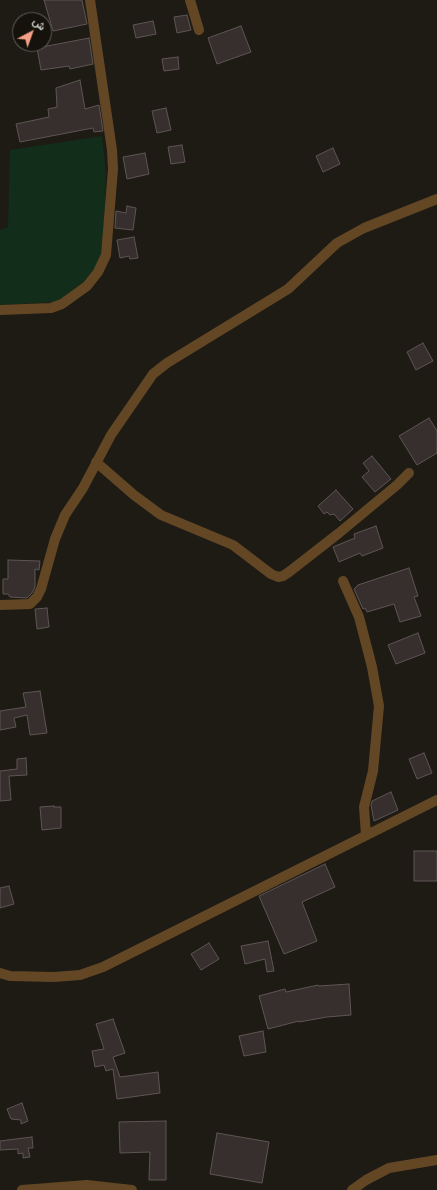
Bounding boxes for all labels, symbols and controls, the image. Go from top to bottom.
north arrow [12,12,52,52]
text: ش [30,14,49,33]

